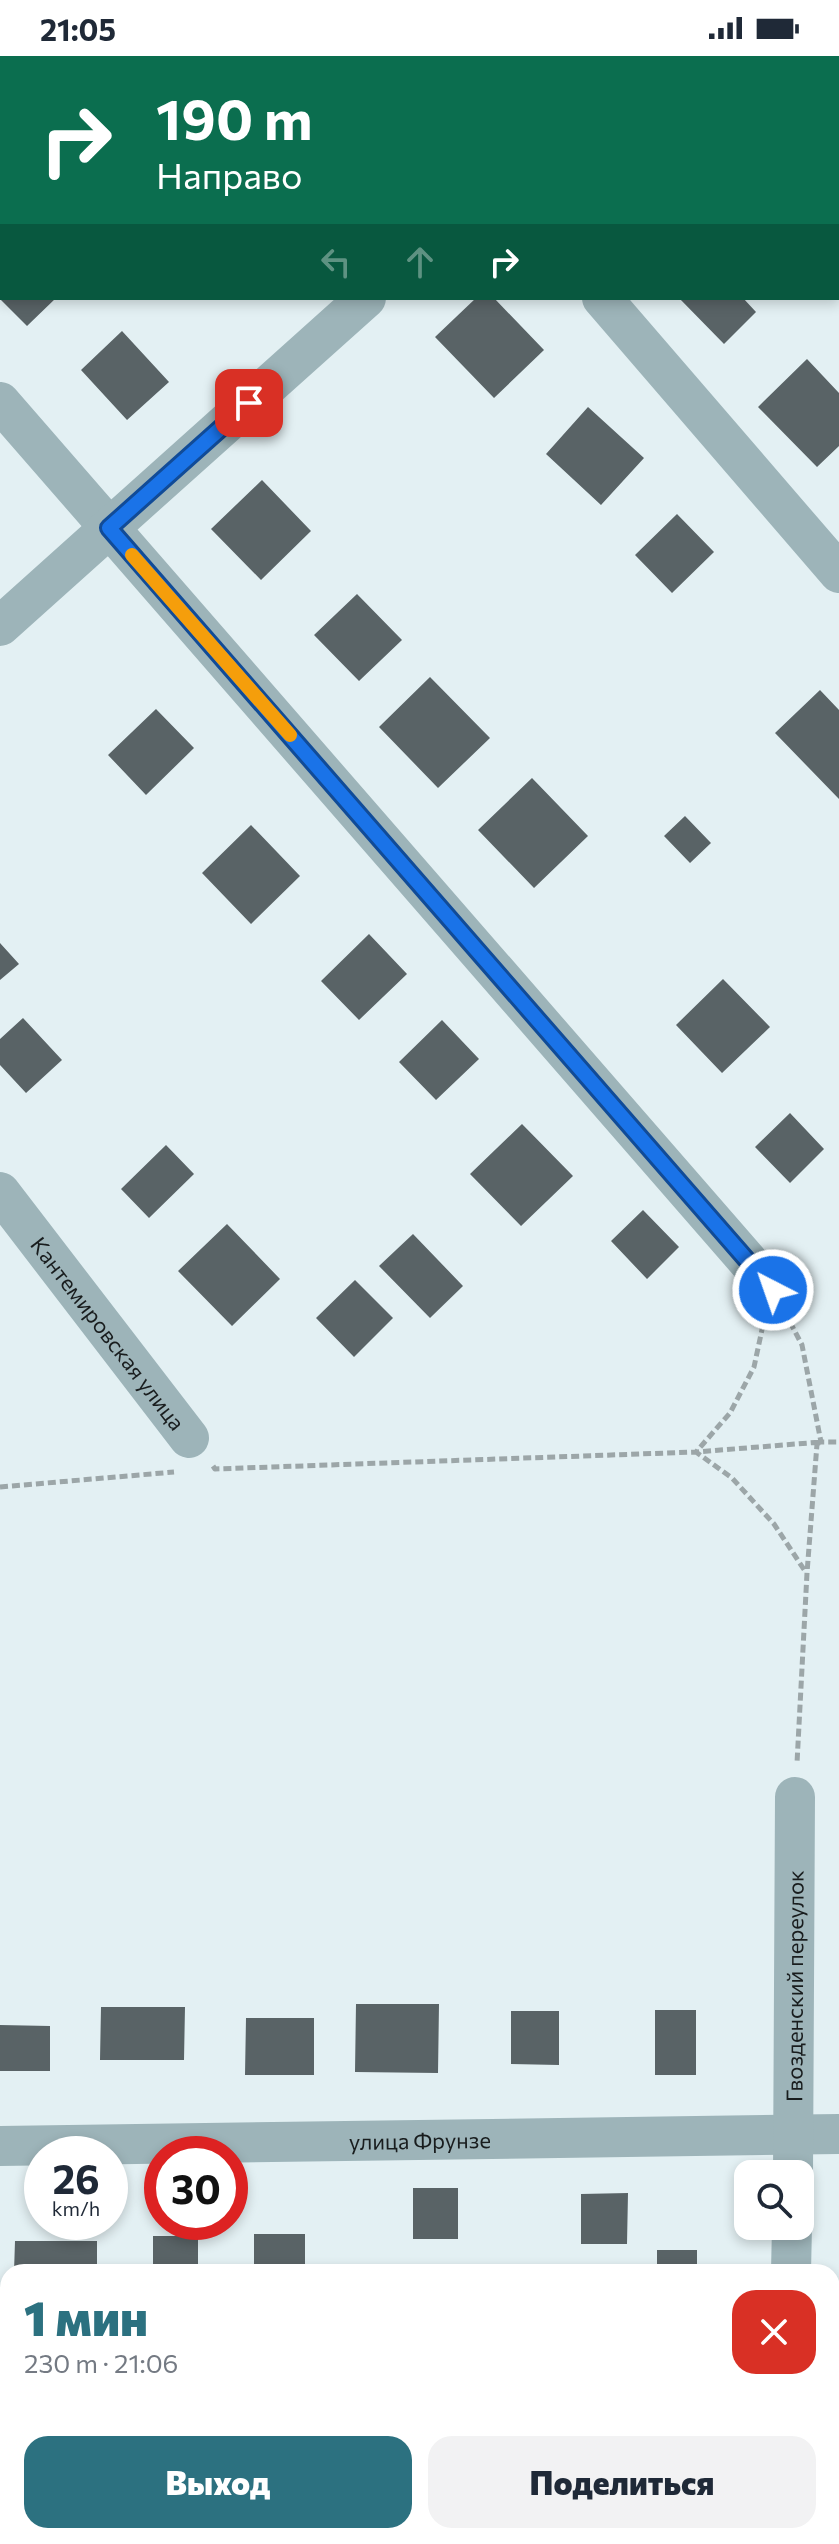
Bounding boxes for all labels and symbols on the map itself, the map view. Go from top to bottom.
pin [215,369,283,437]
street label: Кантемировская улица [26,1231,191,1435]
position arrow [731,1248,815,1332]
street label: Гвозденский переулок [780,1870,808,2102]
street label: улица Фрунзе [349,2125,491,2155]
speed limit sign: 30 [144,2136,248,2240]

